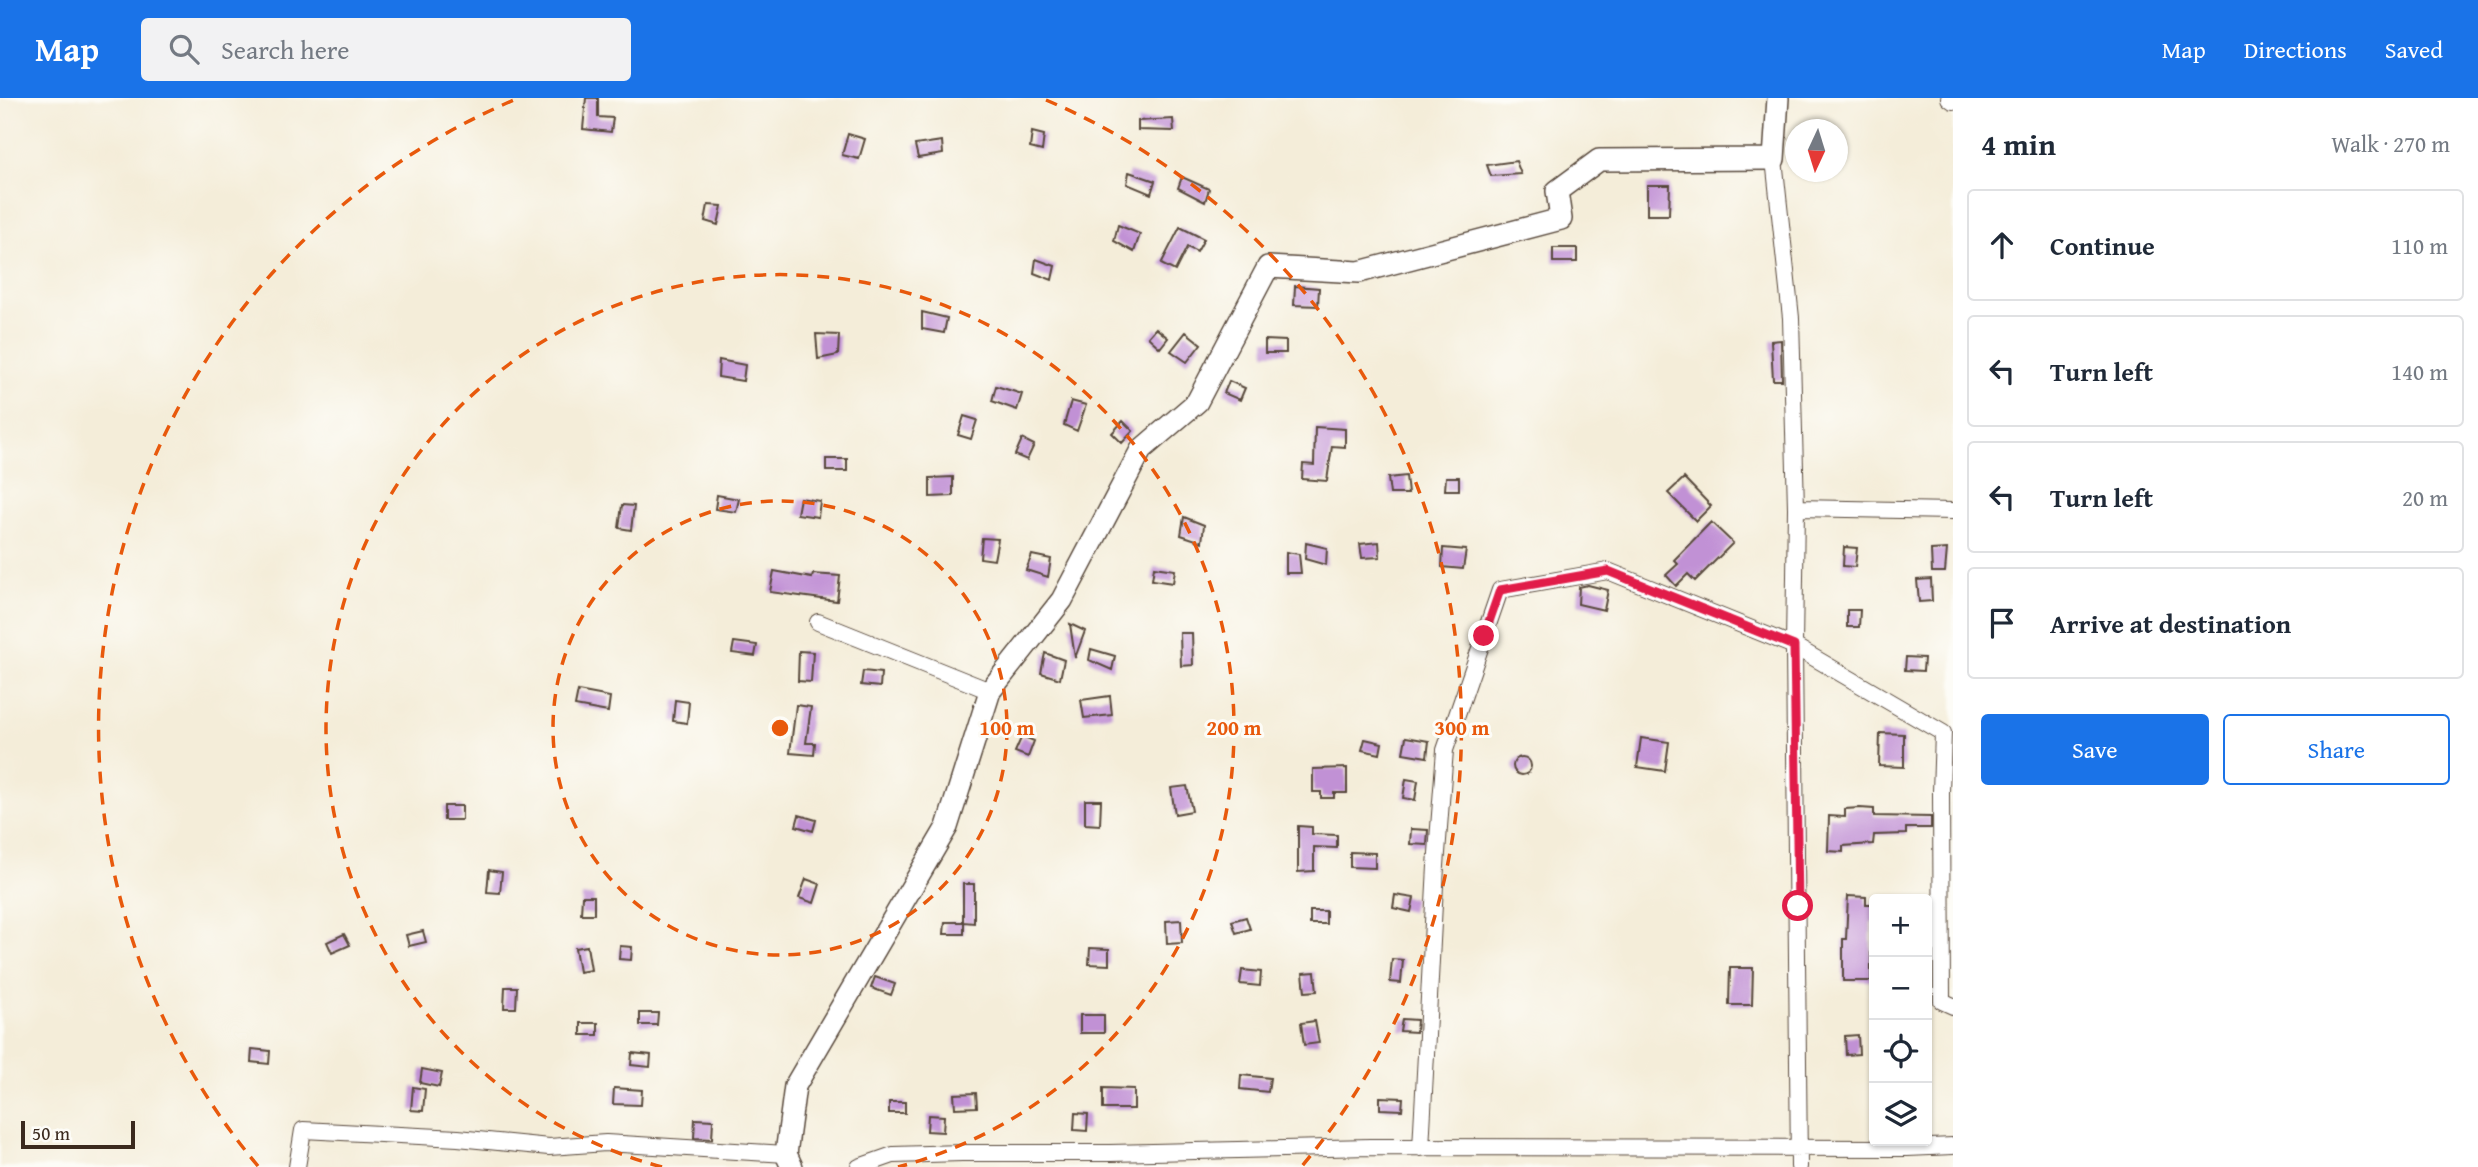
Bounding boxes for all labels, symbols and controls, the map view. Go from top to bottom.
search box [141,18,631,81]
text: Map [35,25,99,73]
icon: search [165,30,203,68]
text: Search here [221,30,349,69]
text: Map [2162,32,2206,67]
text: Directions [2244,32,2347,67]
text: Saved [2385,32,2443,67]
north arrow [1785,119,1848,182]
text: 4 min [1981,122,2056,166]
text: Walk · 270 m [2331,127,2450,160]
icon: ahead [1983,226,2021,264]
text: Continue [2050,226,2155,265]
text: 110 m [2391,229,2448,262]
icon: left [1983,352,2021,390]
text: Turn left [2050,352,2153,391]
text: 140 m [2391,355,2448,388]
icon: left [1983,478,2021,516]
text: Turn left [2050,478,2153,517]
text: 20 m [2402,481,2448,514]
icon: arrive [1983,604,2021,642]
text: Arrive at destination [2050,604,2291,643]
route end [1468,620,1499,651]
text: 100 m [979,712,1035,743]
text: 200 m [1206,712,1262,743]
text: 300 m [1434,712,1490,743]
button: Save [1981,714,2209,785]
button: Share [2223,714,2450,785]
centre of rings [768,716,792,740]
route start [1782,890,1813,921]
map controls [1869,894,1932,1146]
button: + [1869,894,1932,957]
button: − [1869,957,1932,1020]
button: locate [1869,1020,1932,1083]
button: layers [1869,1083,1932,1146]
scale bar [21,1118,135,1150]
text: 50 m [32,1119,70,1147]

